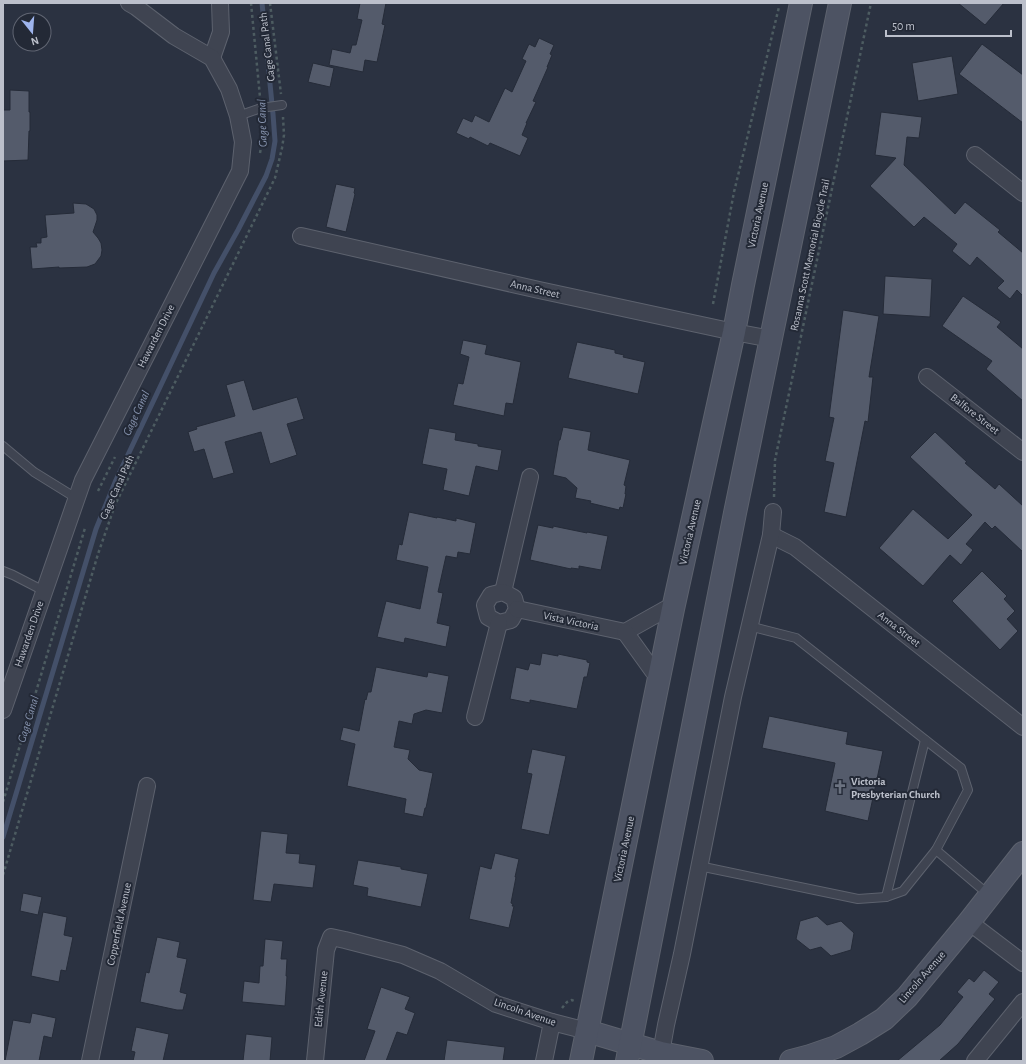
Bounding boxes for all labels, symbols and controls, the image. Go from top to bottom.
north arrow [12,12,52,52]
street label: Gage Canal Path [257,12,277,82]
scale bar [886,12,1011,38]
text: 50 m [892,20,915,32]
text: N [30,35,40,47]
water label: Gage Canal [255,99,269,147]
street label: Rosanna Scott Memorial Bicycle Trail [789,178,831,332]
street label: Victoria Avenue [746,181,770,249]
street label: Anna Street [509,278,561,300]
street label: Hawarden Drive [135,303,177,369]
water label: Gage Canal [120,389,152,437]
street label: Balfore Street [949,392,1002,437]
street label: Gage Canal Path [98,453,136,521]
street label: Victoria Avenue [677,498,703,566]
street label: Hawarden Drive [13,600,45,668]
street label: Anna Street [876,609,923,649]
street label: Vista Victoria [542,610,600,632]
water label: Gage Canal [15,694,41,744]
place label: Victoria Presbyterian Church [851,776,940,800]
church icon: Victoria Presbyterian Church [832,779,848,795]
street label: Victoria Avenue [612,815,636,883]
street label: Copperfield Avenue [105,882,133,966]
street label: Lincoln Avenue [897,949,947,1005]
street label: Edith Avenue [313,970,329,1028]
street label: Lincoln Avenue [493,996,557,1028]

